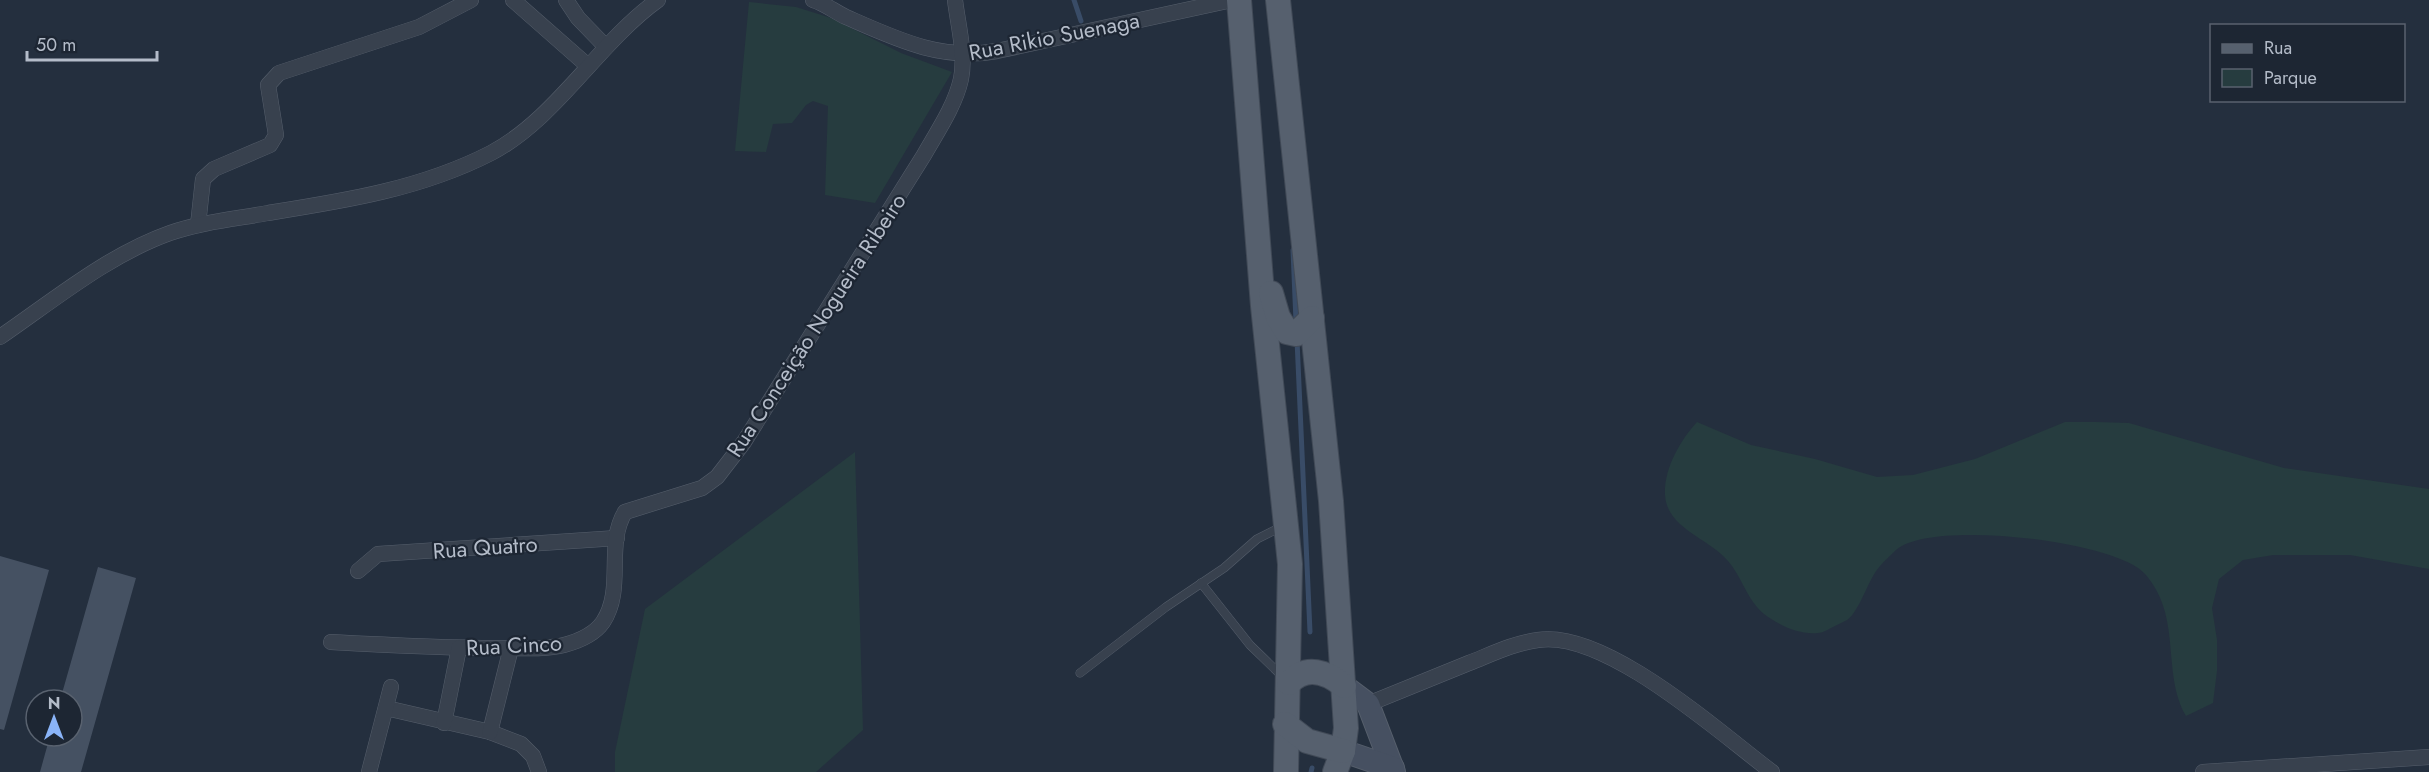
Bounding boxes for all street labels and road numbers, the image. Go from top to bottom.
street label: Rua Rikio Suenaga [966,4,1142,68]
street label: Rua Conceição Nogueira Ribeiro [718,187,914,463]
street label: Rua Quatro [431,527,539,567]
street label: Rua Cinco [465,627,563,663]

